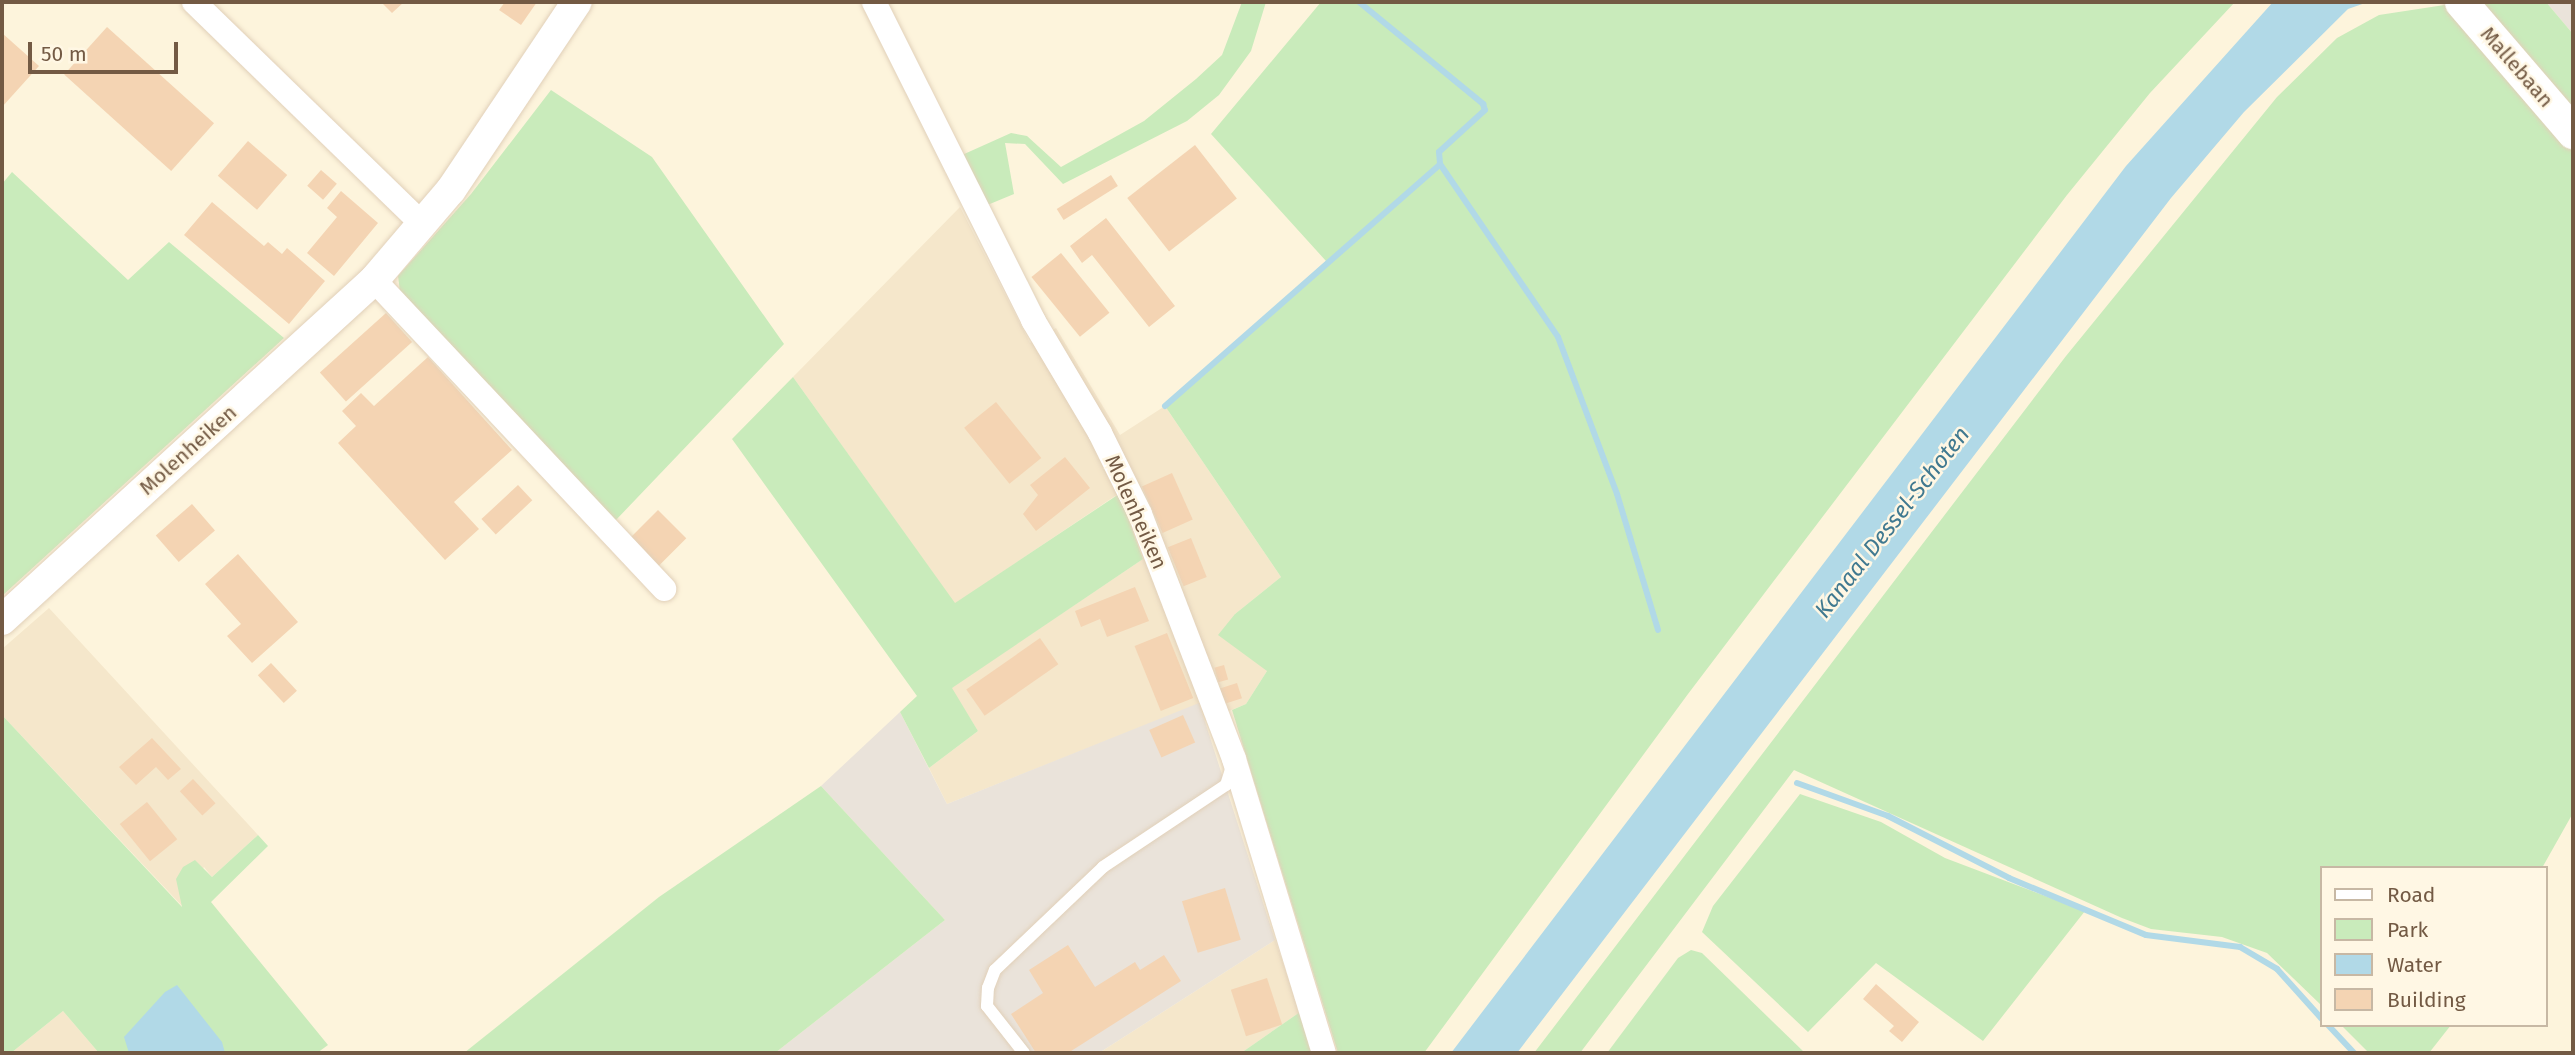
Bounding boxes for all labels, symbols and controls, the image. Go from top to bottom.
street label: Mallebaan [2475,22,2559,112]
scale bar [32,28,182,72]
text: 50 m [41,41,87,67]
street label: Molenheiken [134,400,242,500]
water label: Kanaal Dessel-Schoten [1809,421,1975,623]
street label: Molenheiken [1100,451,1172,573]
legend [2320,866,2547,1027]
text: Road [2387,882,2435,908]
text: Park [2387,917,2428,943]
text: Water [2387,952,2442,978]
text: Building [2387,987,2466,1013]

